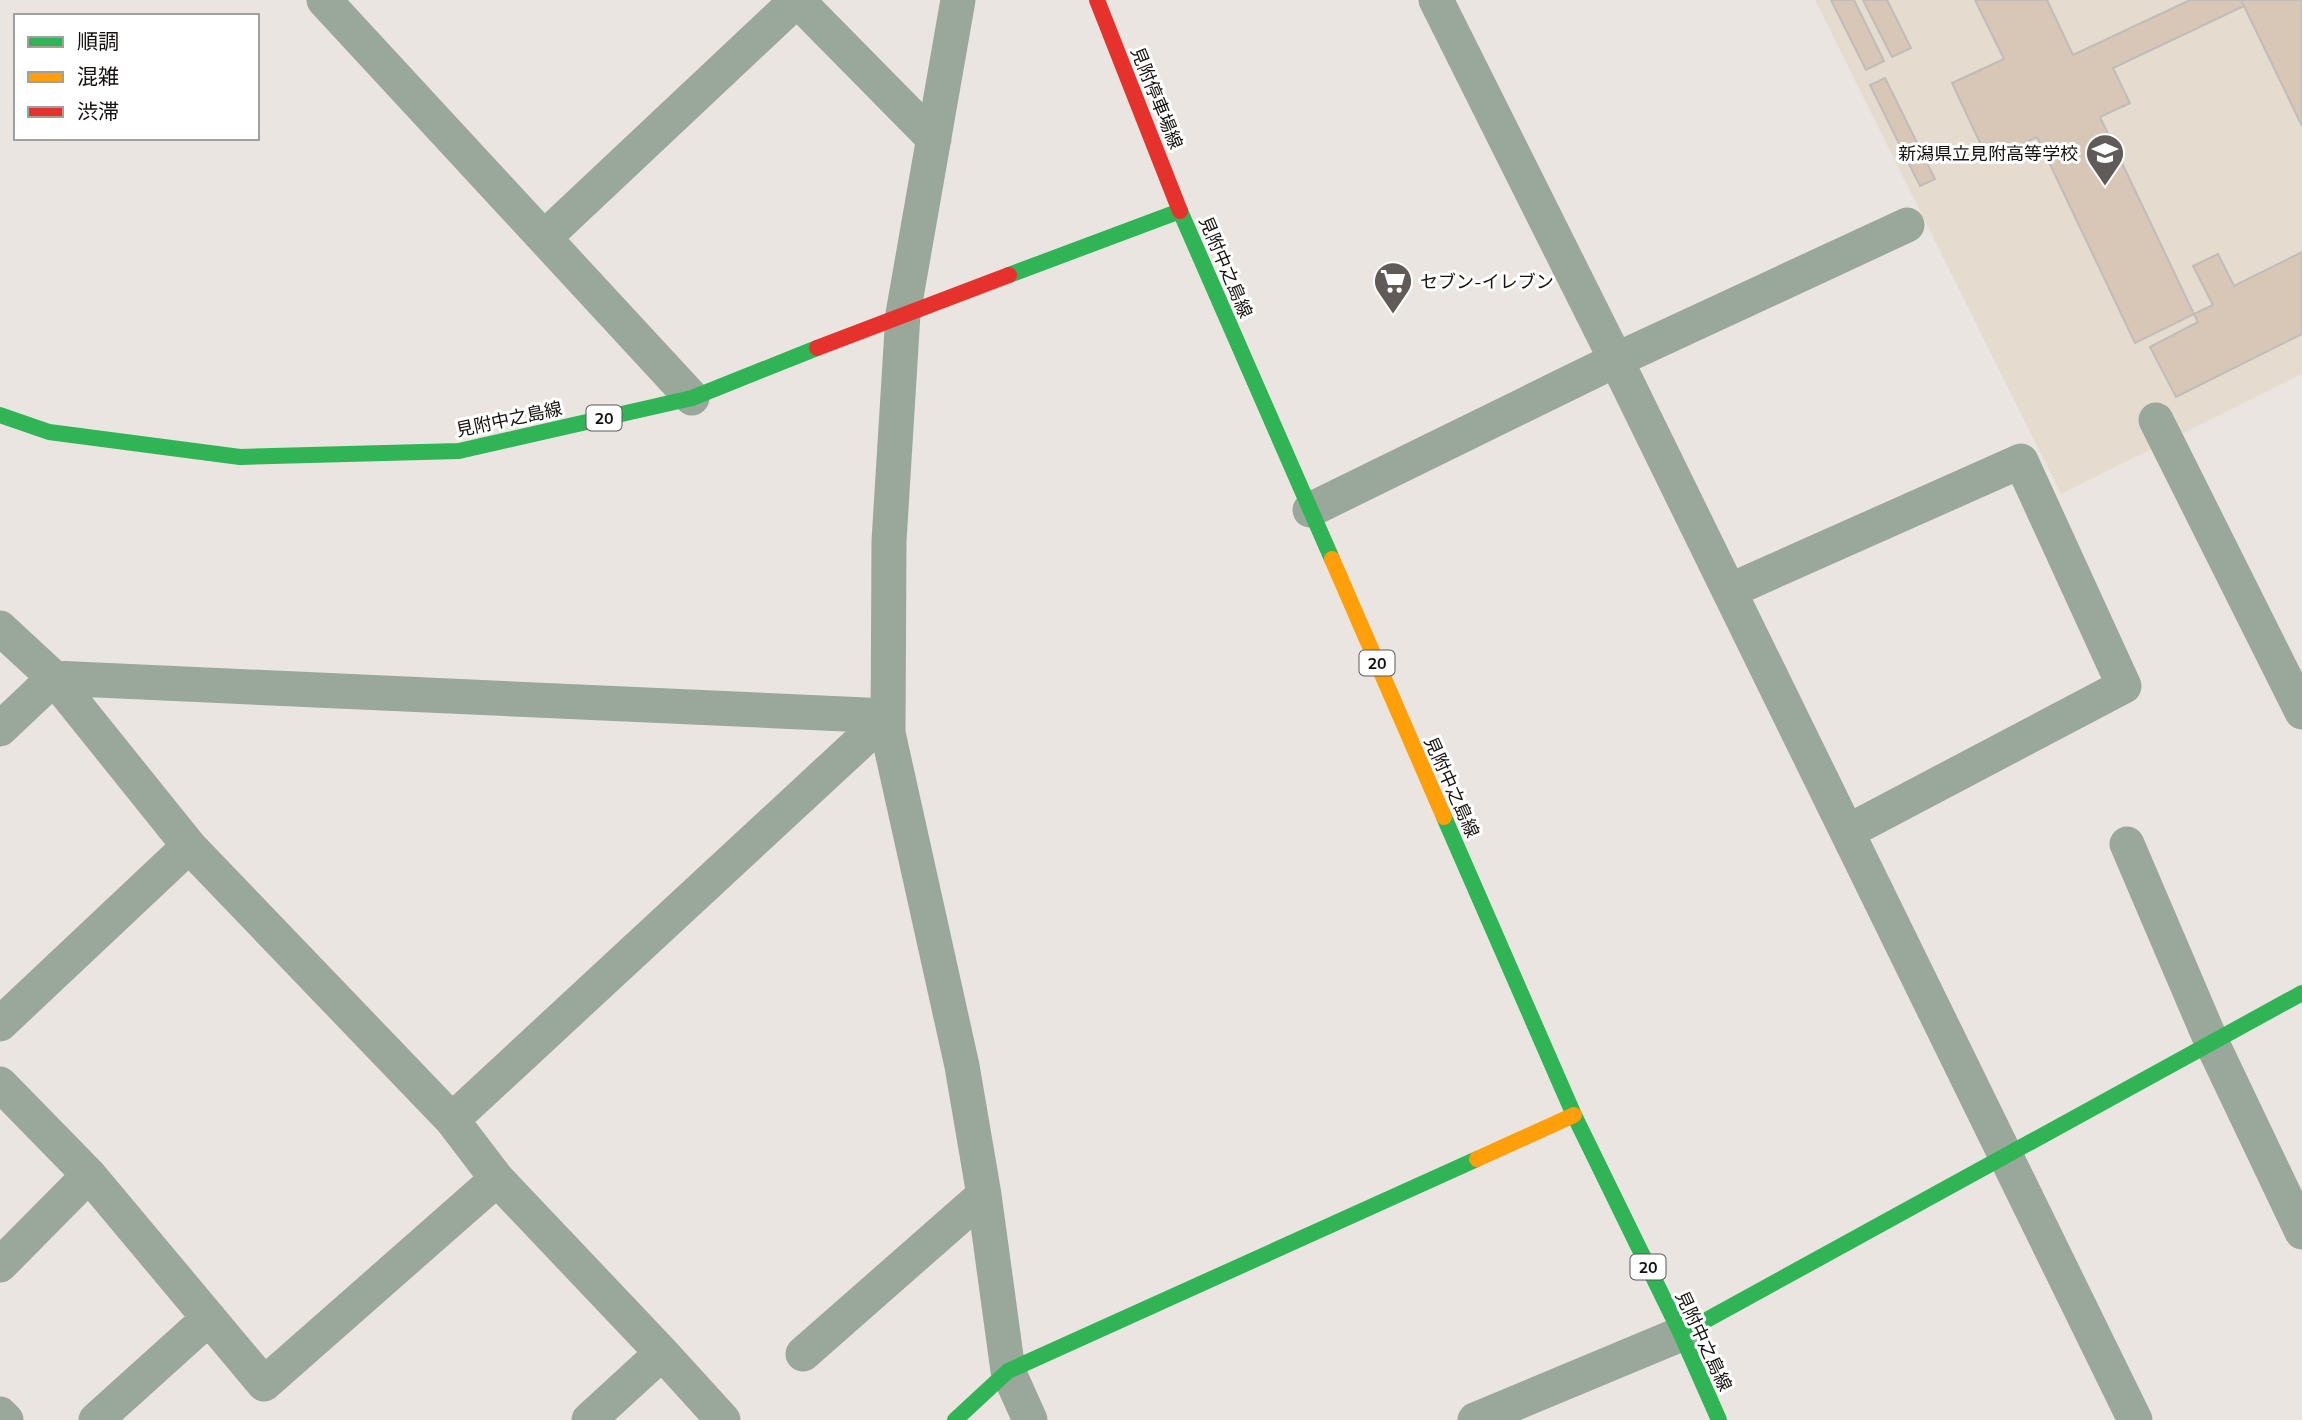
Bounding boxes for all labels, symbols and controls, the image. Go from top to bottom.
legend [14,14,259,140]
text: 順調 [77,28,119,54]
street label: 見附停車場線 [1126,44,1188,152]
text: 混雑 [77,63,119,89]
text: 渋滞 [77,98,119,124]
school or university icon: 新潟県立見附高等学校 [2084,132,2126,187]
place label: 新潟県立見附高等学校 [1898,142,2078,165]
street label: 見附中之島線 [1194,213,1258,321]
supermarket icon: セブン-イレブン [1372,260,1414,315]
place label: セブン-イレブン [1420,270,1554,293]
street label: 見附中之島線 [454,397,564,441]
road number: 20 [586,406,622,430]
road number: 20 [1360,650,1394,676]
street label: 見附中之島線 [1420,733,1484,841]
road number: 20 [1630,1254,1666,1280]
street label: 見附中之島線 [1671,1287,1737,1395]

